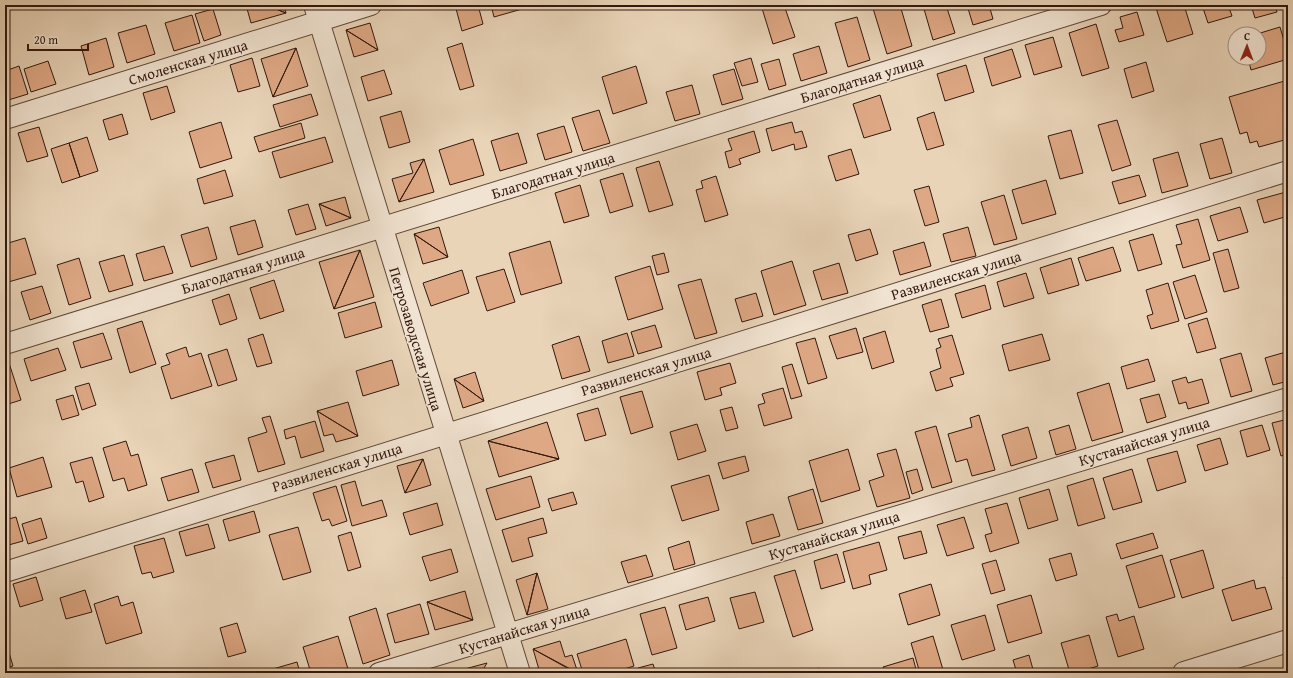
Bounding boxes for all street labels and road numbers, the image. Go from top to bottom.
street label: Смоленская улица [126,34,251,90]
street label: Благодатная улица [798,50,927,108]
street label: Благодатная улица [489,146,618,204]
street label: Благодатная улица [179,241,308,299]
street label: Развиленская улица [888,245,1024,305]
street label: Петрозаводская улица [384,264,448,414]
street label: Развиленская улица [578,341,714,401]
street label: Кустанайская улица [1076,411,1213,471]
street label: Развиленская улица [269,437,405,497]
street label: Кустанайская улица [766,505,903,565]
street label: Кустанайская улица [456,599,593,659]

